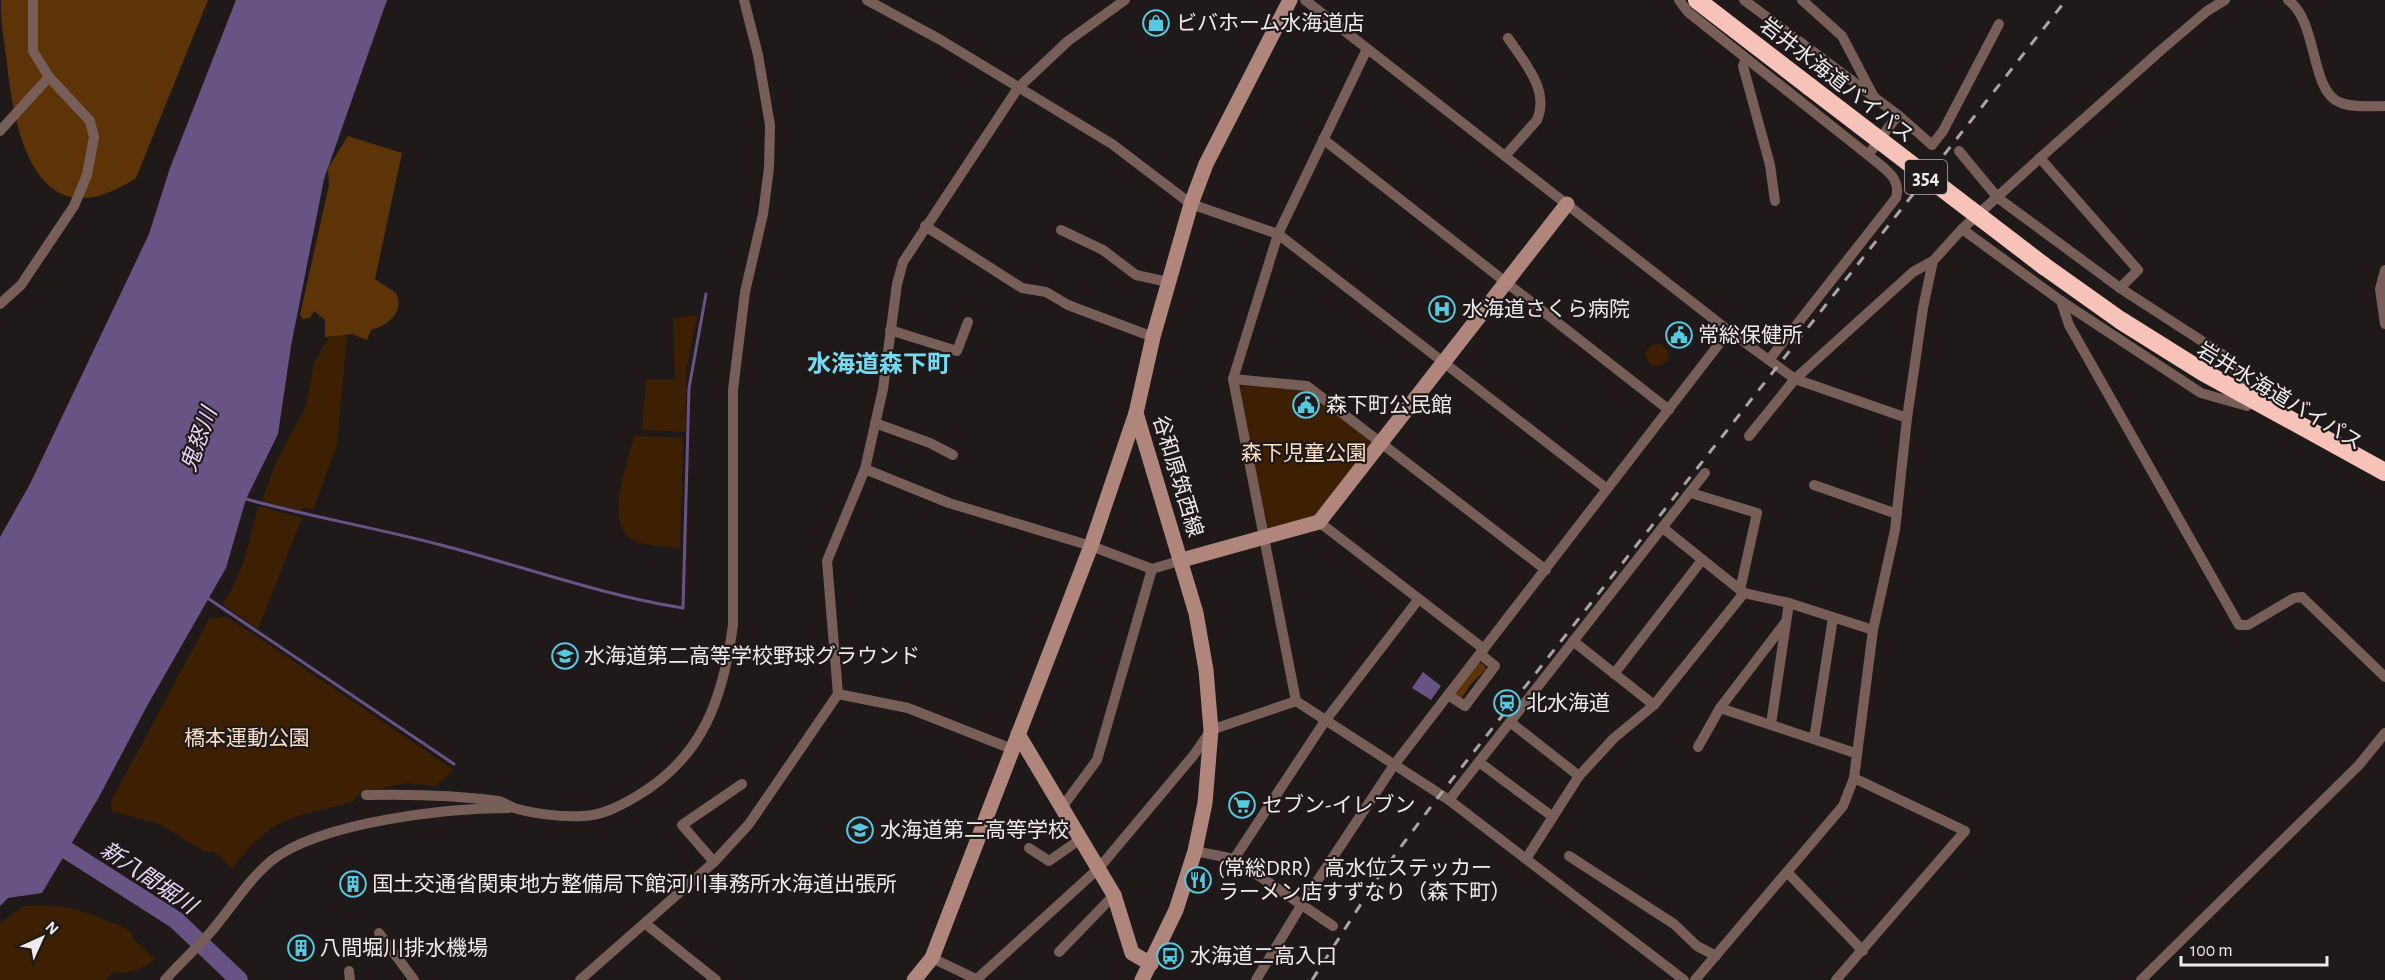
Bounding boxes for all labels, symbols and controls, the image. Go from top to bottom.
shop icon: ビバホーム水海道店 [1141,8,1171,38]
place label: ビバホーム水海道店 [1176,12,1364,34]
street label: 岩井水海道バイパス [1756,13,1918,147]
road number: 354 [1905,160,1947,194]
hospital icon: 水海道さくら病院 [1427,294,1457,324]
place label: 水海道さくら病院 [1462,298,1630,320]
public building icon: 常総保健所 [1664,320,1694,350]
place label: 常総保健所 [1698,324,1803,346]
street label: 岩井水海道バイパス [2194,338,2366,454]
district label: 水海道森下町 [807,351,951,377]
public building icon: 森下町公民館 [1291,390,1321,420]
place label: 森下町公民館 [1326,394,1452,416]
water label: 鬼怒川 [176,402,221,474]
street label: 谷和原筑西線 [1149,413,1207,539]
park label: 森下児童公園 [1241,442,1367,464]
school or university icon: 水海道第二高等学校野球グラウンド [550,641,580,671]
place label: 水海道第二高等学校野球グラウンド [584,645,920,667]
station icon: 北水海道 [1492,688,1522,718]
place label: 北水海道 [1526,692,1610,714]
park label: 橋本運動公園 [184,727,310,749]
supermarket icon: セブン-イレブン [1227,790,1257,820]
place label: セブン-イレブン [1262,793,1415,816]
school or university icon: 水海道第二高等学校 [845,815,875,845]
place label: 水海道第二高等学校 [880,819,1069,841]
water label: 新八間堀川 [97,837,202,919]
place label: (常総DRR）高水位ステッカー ラーメン店すずなり（森下町） [1218,857,1511,903]
restaurant icon: (常総DRR）高水位ステッカー ラーメン店すずなり（森下町） [1183,865,1213,895]
building icon: 国土交通省関東地方整備局下館河川事務所水海道出張所 [338,869,368,899]
place label: 国土交通省関東地方整備局下館河川事務所水海道出張所 [372,873,897,895]
north arrow [12,908,72,968]
text: N [42,919,61,938]
scale bar [2181,929,2326,967]
building icon: 八間堀川排水機場 [286,933,316,963]
place label: 八間堀川排水機場 [320,937,488,959]
bus stop icon: 水海道二高入口 [1155,941,1185,971]
text: 100 m [2190,942,2233,960]
place label: 水海道二高入口 [1190,945,1337,967]

